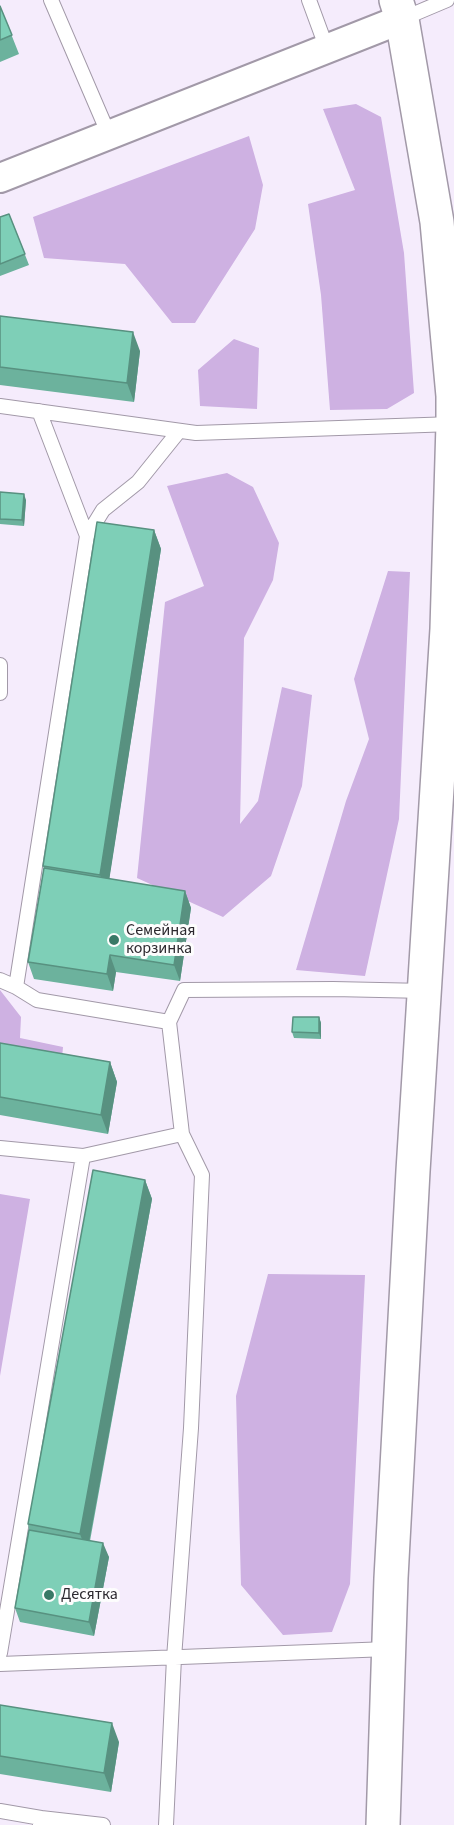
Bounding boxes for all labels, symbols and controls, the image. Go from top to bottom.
place label: Семейная корзинка [126,921,195,959]
marker: Семейная корзинка [107,933,121,947]
place label: Десятка [61,1585,118,1605]
marker: Десятка [42,1588,56,1602]

